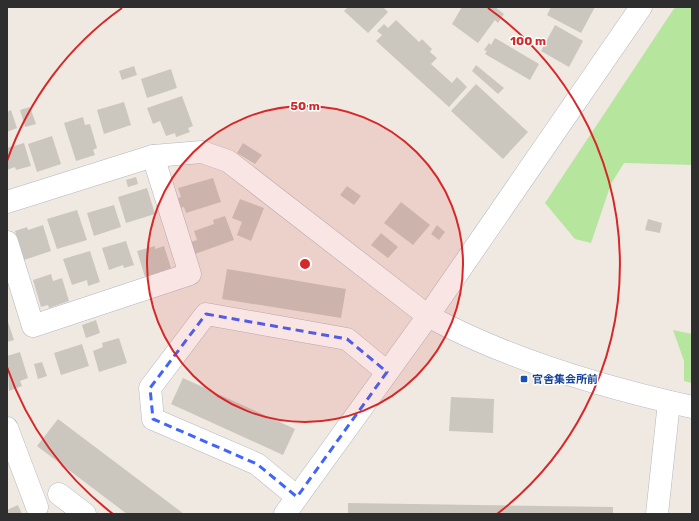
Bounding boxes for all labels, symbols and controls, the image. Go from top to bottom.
text: 100 m [510,34,546,48]
text: 50 m [290,99,320,113]
centre of rings [298,257,312,271]
place label: 官舎集会所前 [532,373,598,386]
marker: 官舎集会所前 [519,374,529,384]

